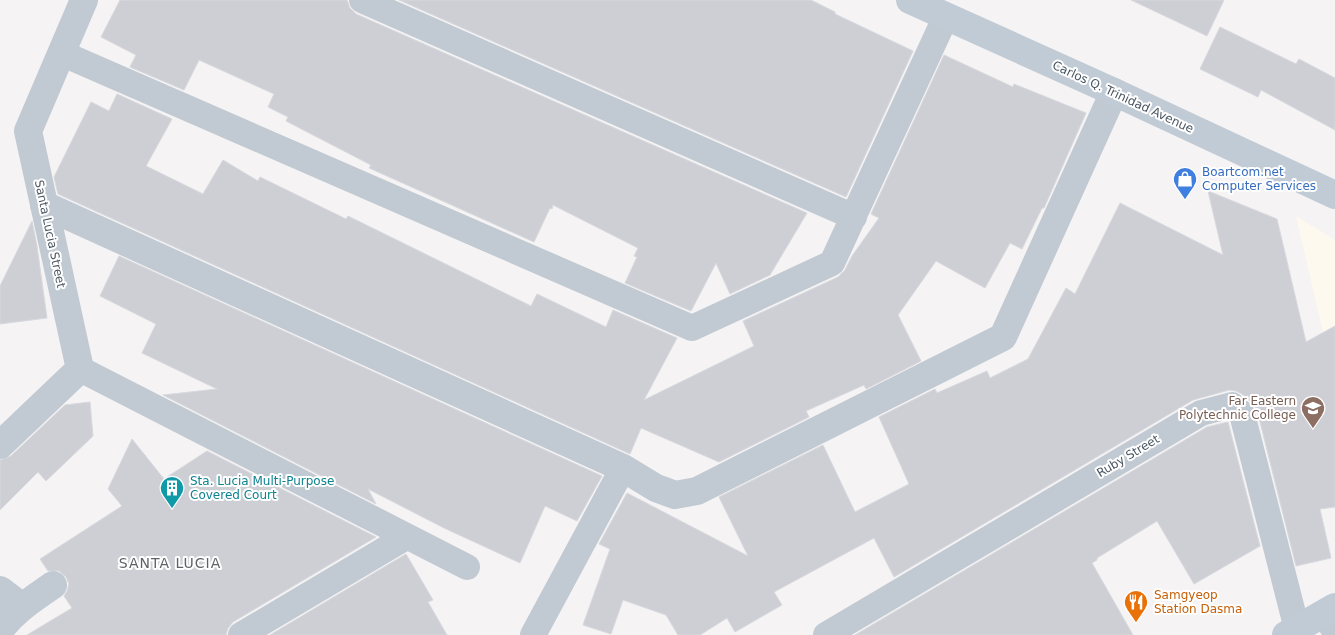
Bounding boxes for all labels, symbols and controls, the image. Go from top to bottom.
street label: Carlos Q. Trinidad Avenue [1050,58,1196,136]
place label: Boartcom.net Computer Services [1202,165,1316,193]
shop icon: Boartcom.net Computer Services [1172,166,1198,200]
street label: Santa Lucia Street [32,179,68,290]
place label: Far Eastern Polytechnic College [1179,394,1296,422]
school or university icon: Far Eastern Polytechnic College [1300,395,1326,429]
street label: Ruby Street [1094,432,1162,480]
place label: Sta. Lucia Multi-Purpose Covered Court [190,474,334,502]
building icon: Sta. Lucia Multi-Purpose Covered Court [159,475,185,509]
district label: SANTA LUCIA [119,555,221,571]
place label: Samgyeop Station Dasma [1154,588,1242,616]
restaurant icon: Samgyeop Station Dasma [1123,589,1149,623]

